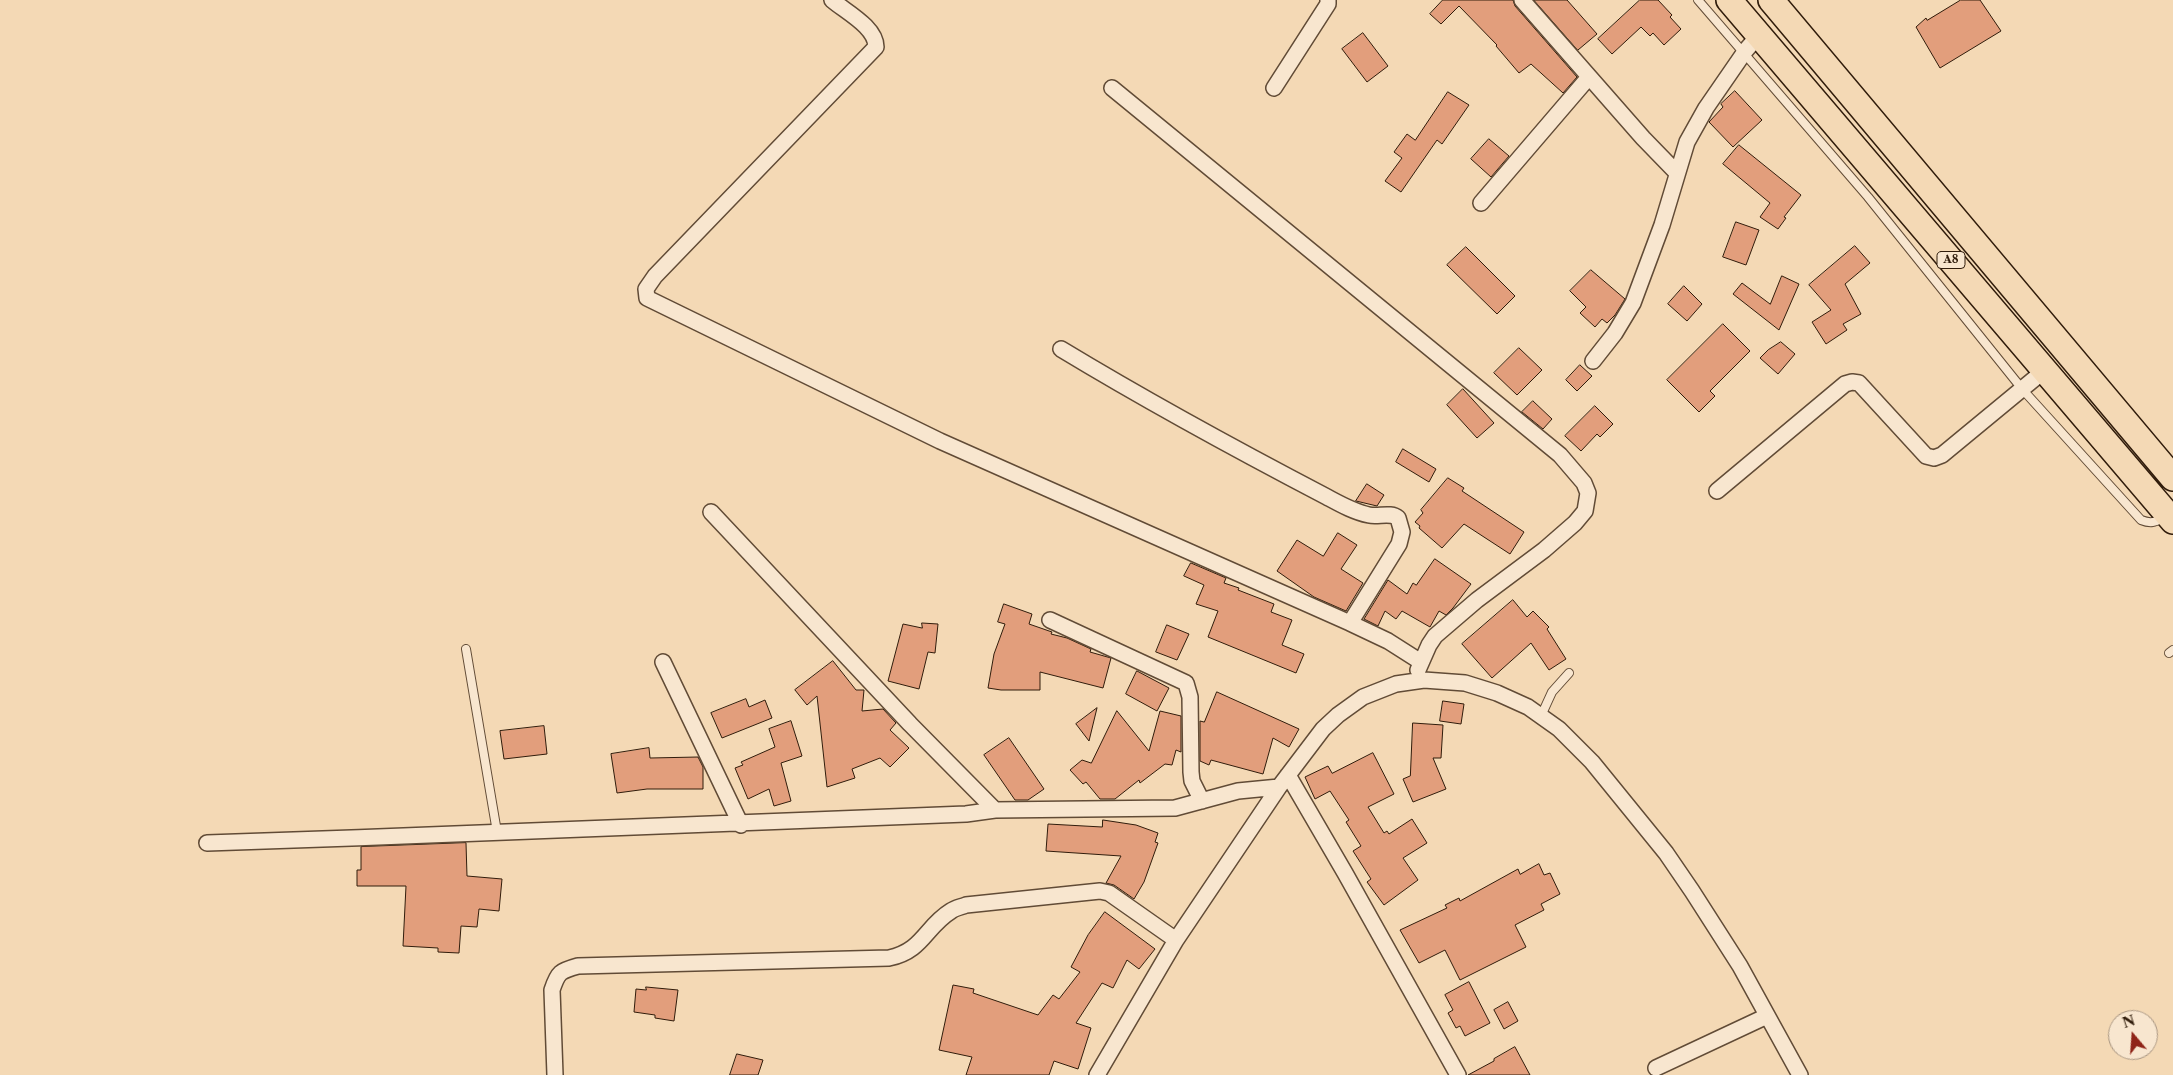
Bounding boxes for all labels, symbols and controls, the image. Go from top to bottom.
road number: A8 [1937,252,1965,268]
north arrow [2108,1010,2158,1060]
text: N [2120,1011,2137,1032]

